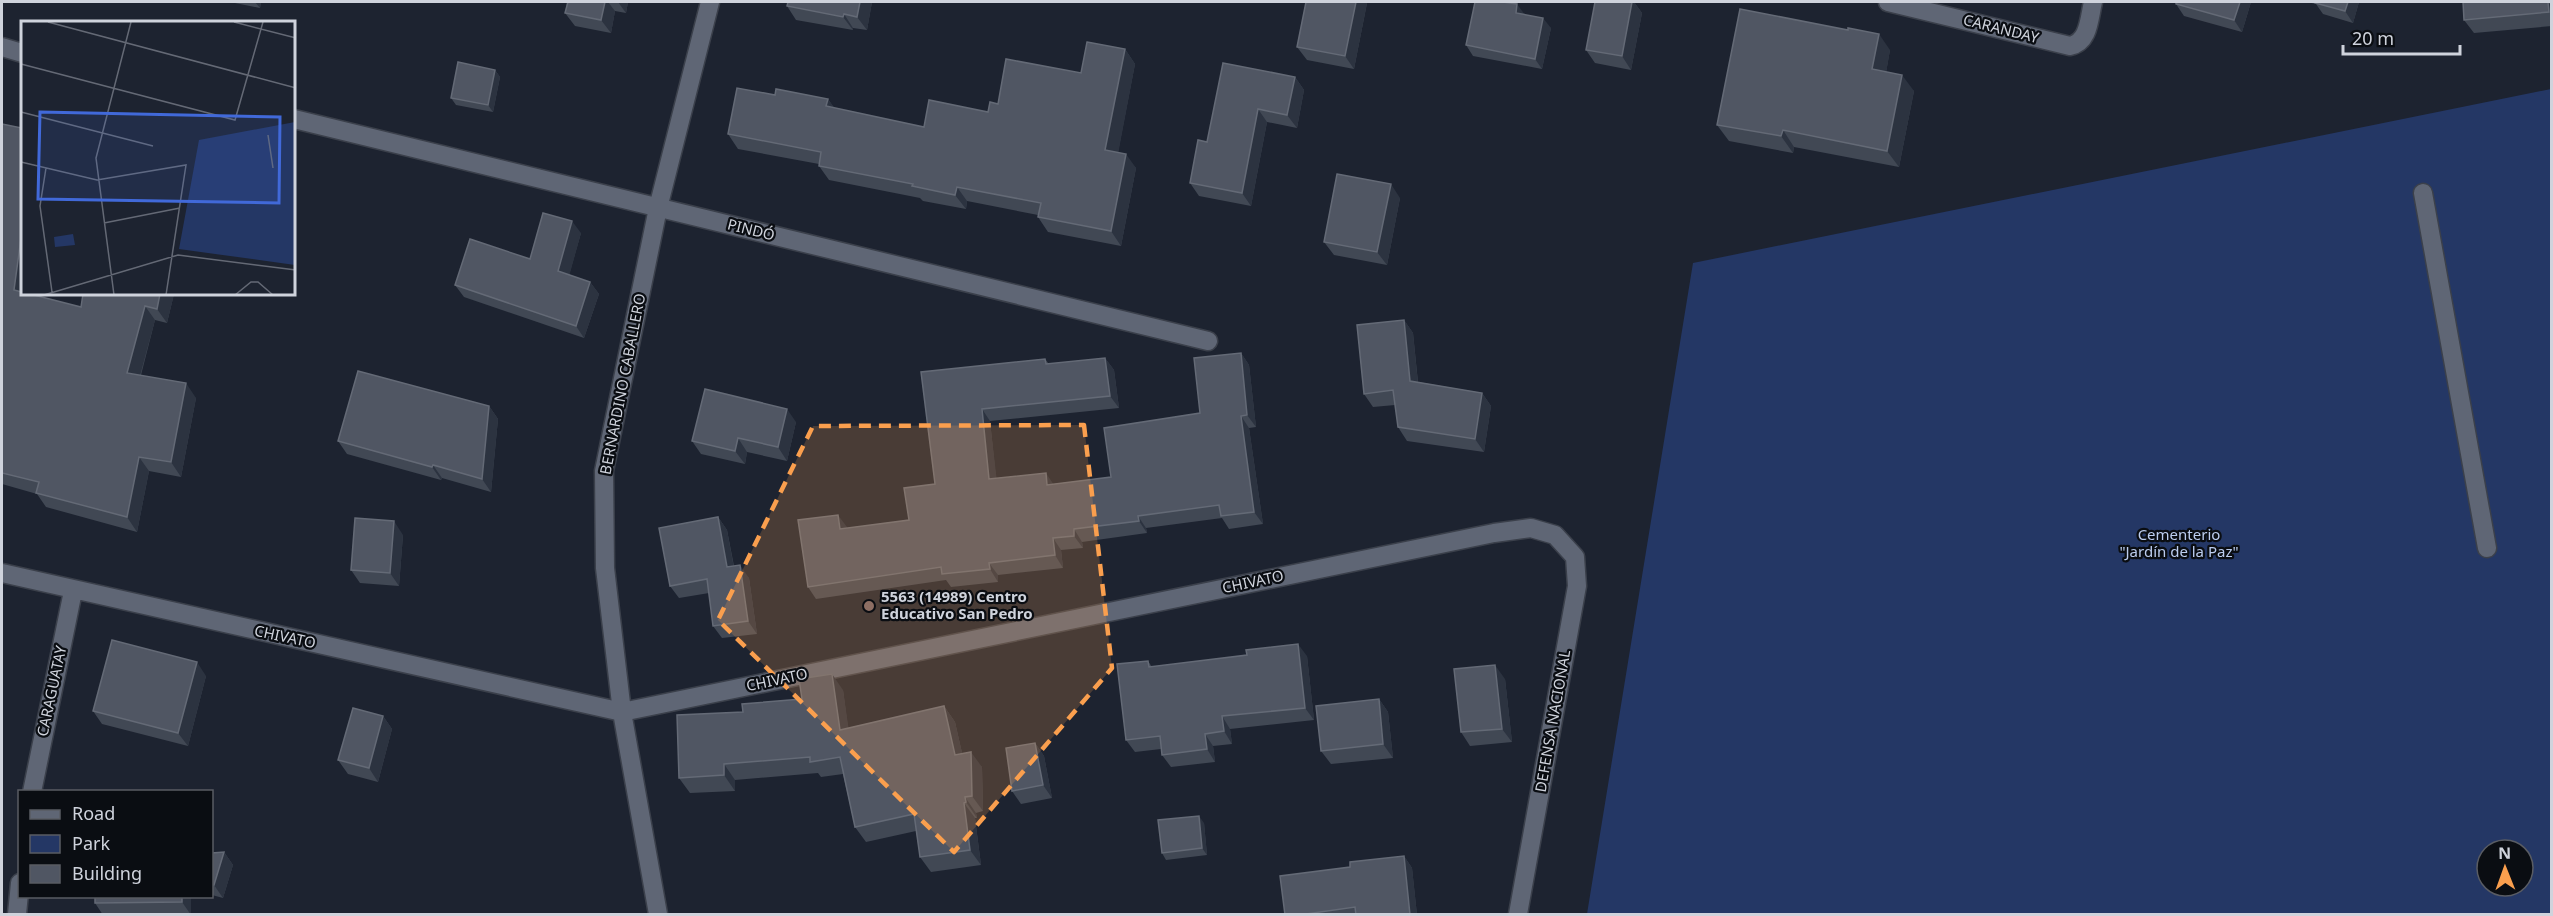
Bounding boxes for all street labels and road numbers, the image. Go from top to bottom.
street label: CARANDAY [1961,9,2042,47]
street label: PINDÓ [725,213,777,245]
street label: BERNARDINO CABALLERO [595,291,649,476]
street label: CHIVATO [1220,565,1285,597]
street label: CHIVATO [253,620,318,652]
street label: CARAGUATAY [32,643,71,738]
street label: DEFENSA NACIONAL [1530,648,1574,794]
street label: CHIVATO [744,663,809,695]

